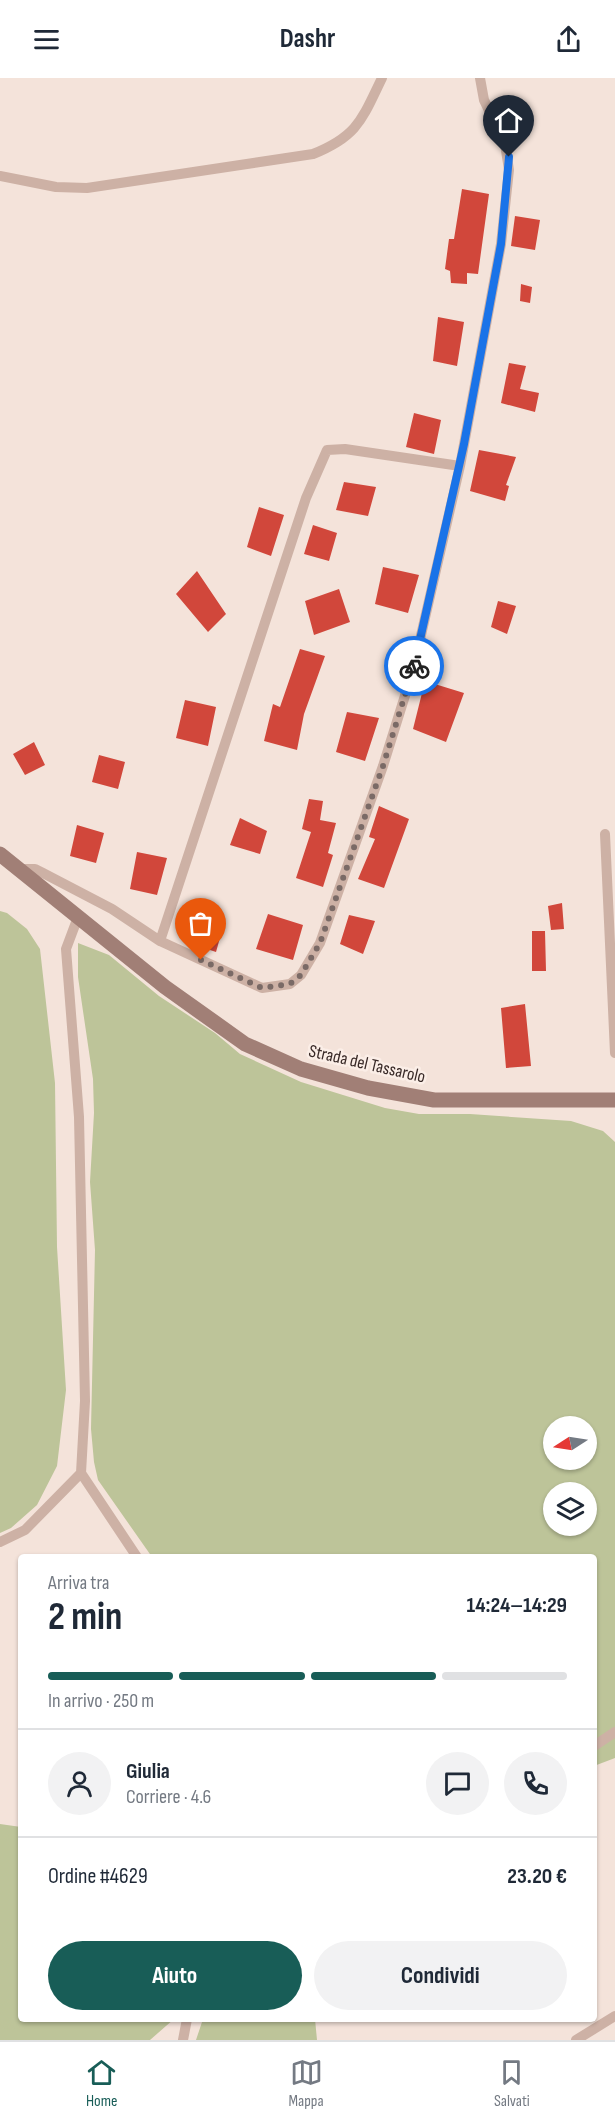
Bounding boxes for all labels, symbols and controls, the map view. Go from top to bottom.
icon: menu [30,23,63,56]
text: Dashr [280,23,335,55]
icon: share [552,23,585,56]
pin [483,95,534,157]
icon: home [492,104,525,137]
courier [384,636,444,696]
icon: bike [398,650,431,683]
pin [175,898,226,960]
icon: bag [184,907,217,940]
street label: Strada del Tassarolo [307,1040,427,1088]
north arrow [543,1416,597,1470]
map controls [543,1416,597,1536]
button: layers [543,1482,597,1536]
text: Arriva tra [48,1571,110,1595]
text: 14:24–14:29 [467,1592,567,1619]
text: 2 min [48,1594,122,1641]
text: In arrivo · 250 m [48,1689,154,1713]
button: person [48,1752,111,1815]
button: chat [426,1752,489,1815]
button: phone [504,1752,567,1815]
text: Giulia [126,1758,170,1785]
text: Corriere · 4.6 [126,1785,211,1809]
text: Ordine #4629 [48,1863,148,1890]
text: 23.20 € [507,1863,567,1890]
button: Aiuto [48,1941,302,2010]
button: Condividi [314,1941,567,2010]
tab: Home [85,2056,118,2111]
tab: Mappa [288,2056,324,2111]
tab: Salvati [494,2056,530,2111]

